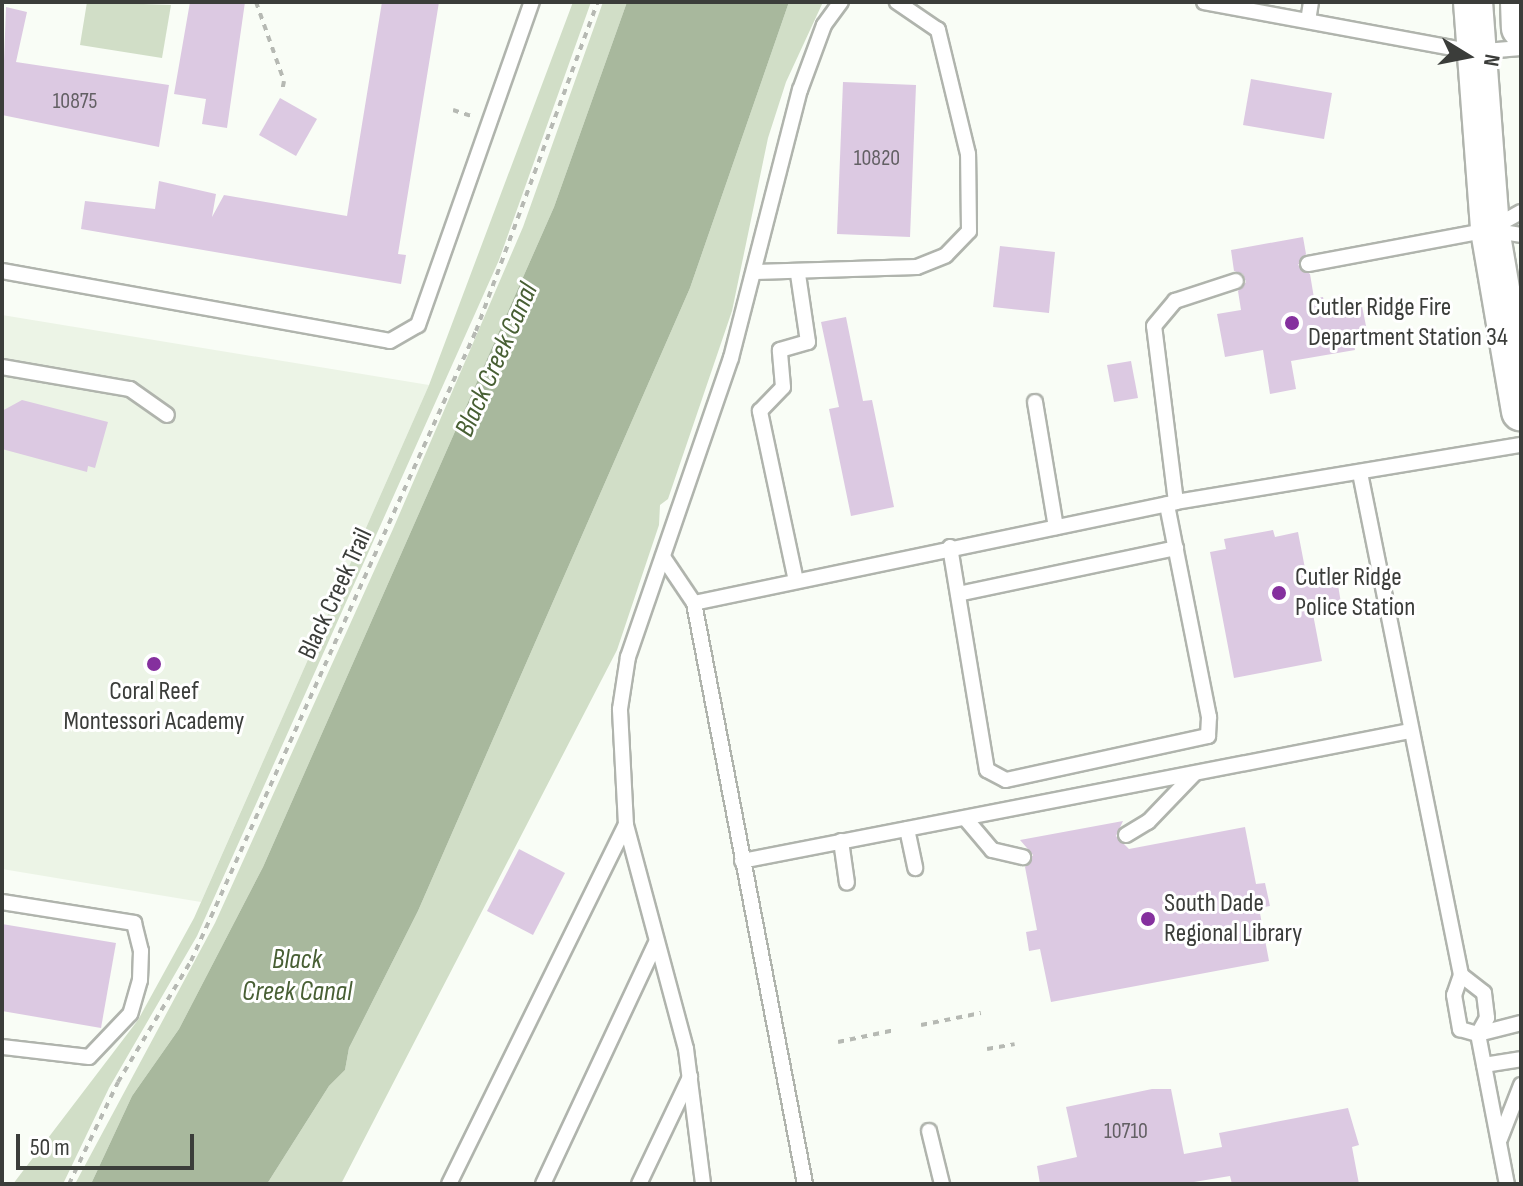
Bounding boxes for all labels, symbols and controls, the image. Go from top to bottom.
north arrow [1427,16,1507,96]
text: N [1477,52,1505,68]
house number: 10875 [53,89,97,115]
house number: 10820 [854,146,900,172]
water label: Black Creek Canal [448,278,546,442]
place label: Cutler Ridge Fire Department Station 34 [1308,292,1508,354]
marker: Cutler Ridge Fire Department Station 34 [1283,314,1301,332]
street label: Black Creek Trail [292,524,380,664]
place label: Cutler Ridge Police Station [1295,562,1415,624]
marker: Cutler Ridge Police Station [1270,584,1288,602]
marker: Coral Reef Montessori Academy [145,655,163,673]
place label: Coral Reef Montessori Academy [64,676,244,738]
place label: South Dade Regional Library [1164,888,1302,950]
marker: South Dade Regional Library [1139,910,1157,928]
water label: Black Creek Canal [242,943,352,1009]
scale bar [20,1118,198,1168]
house number: 10710 [1104,1119,1148,1145]
text: 50 m [30,1133,70,1162]

